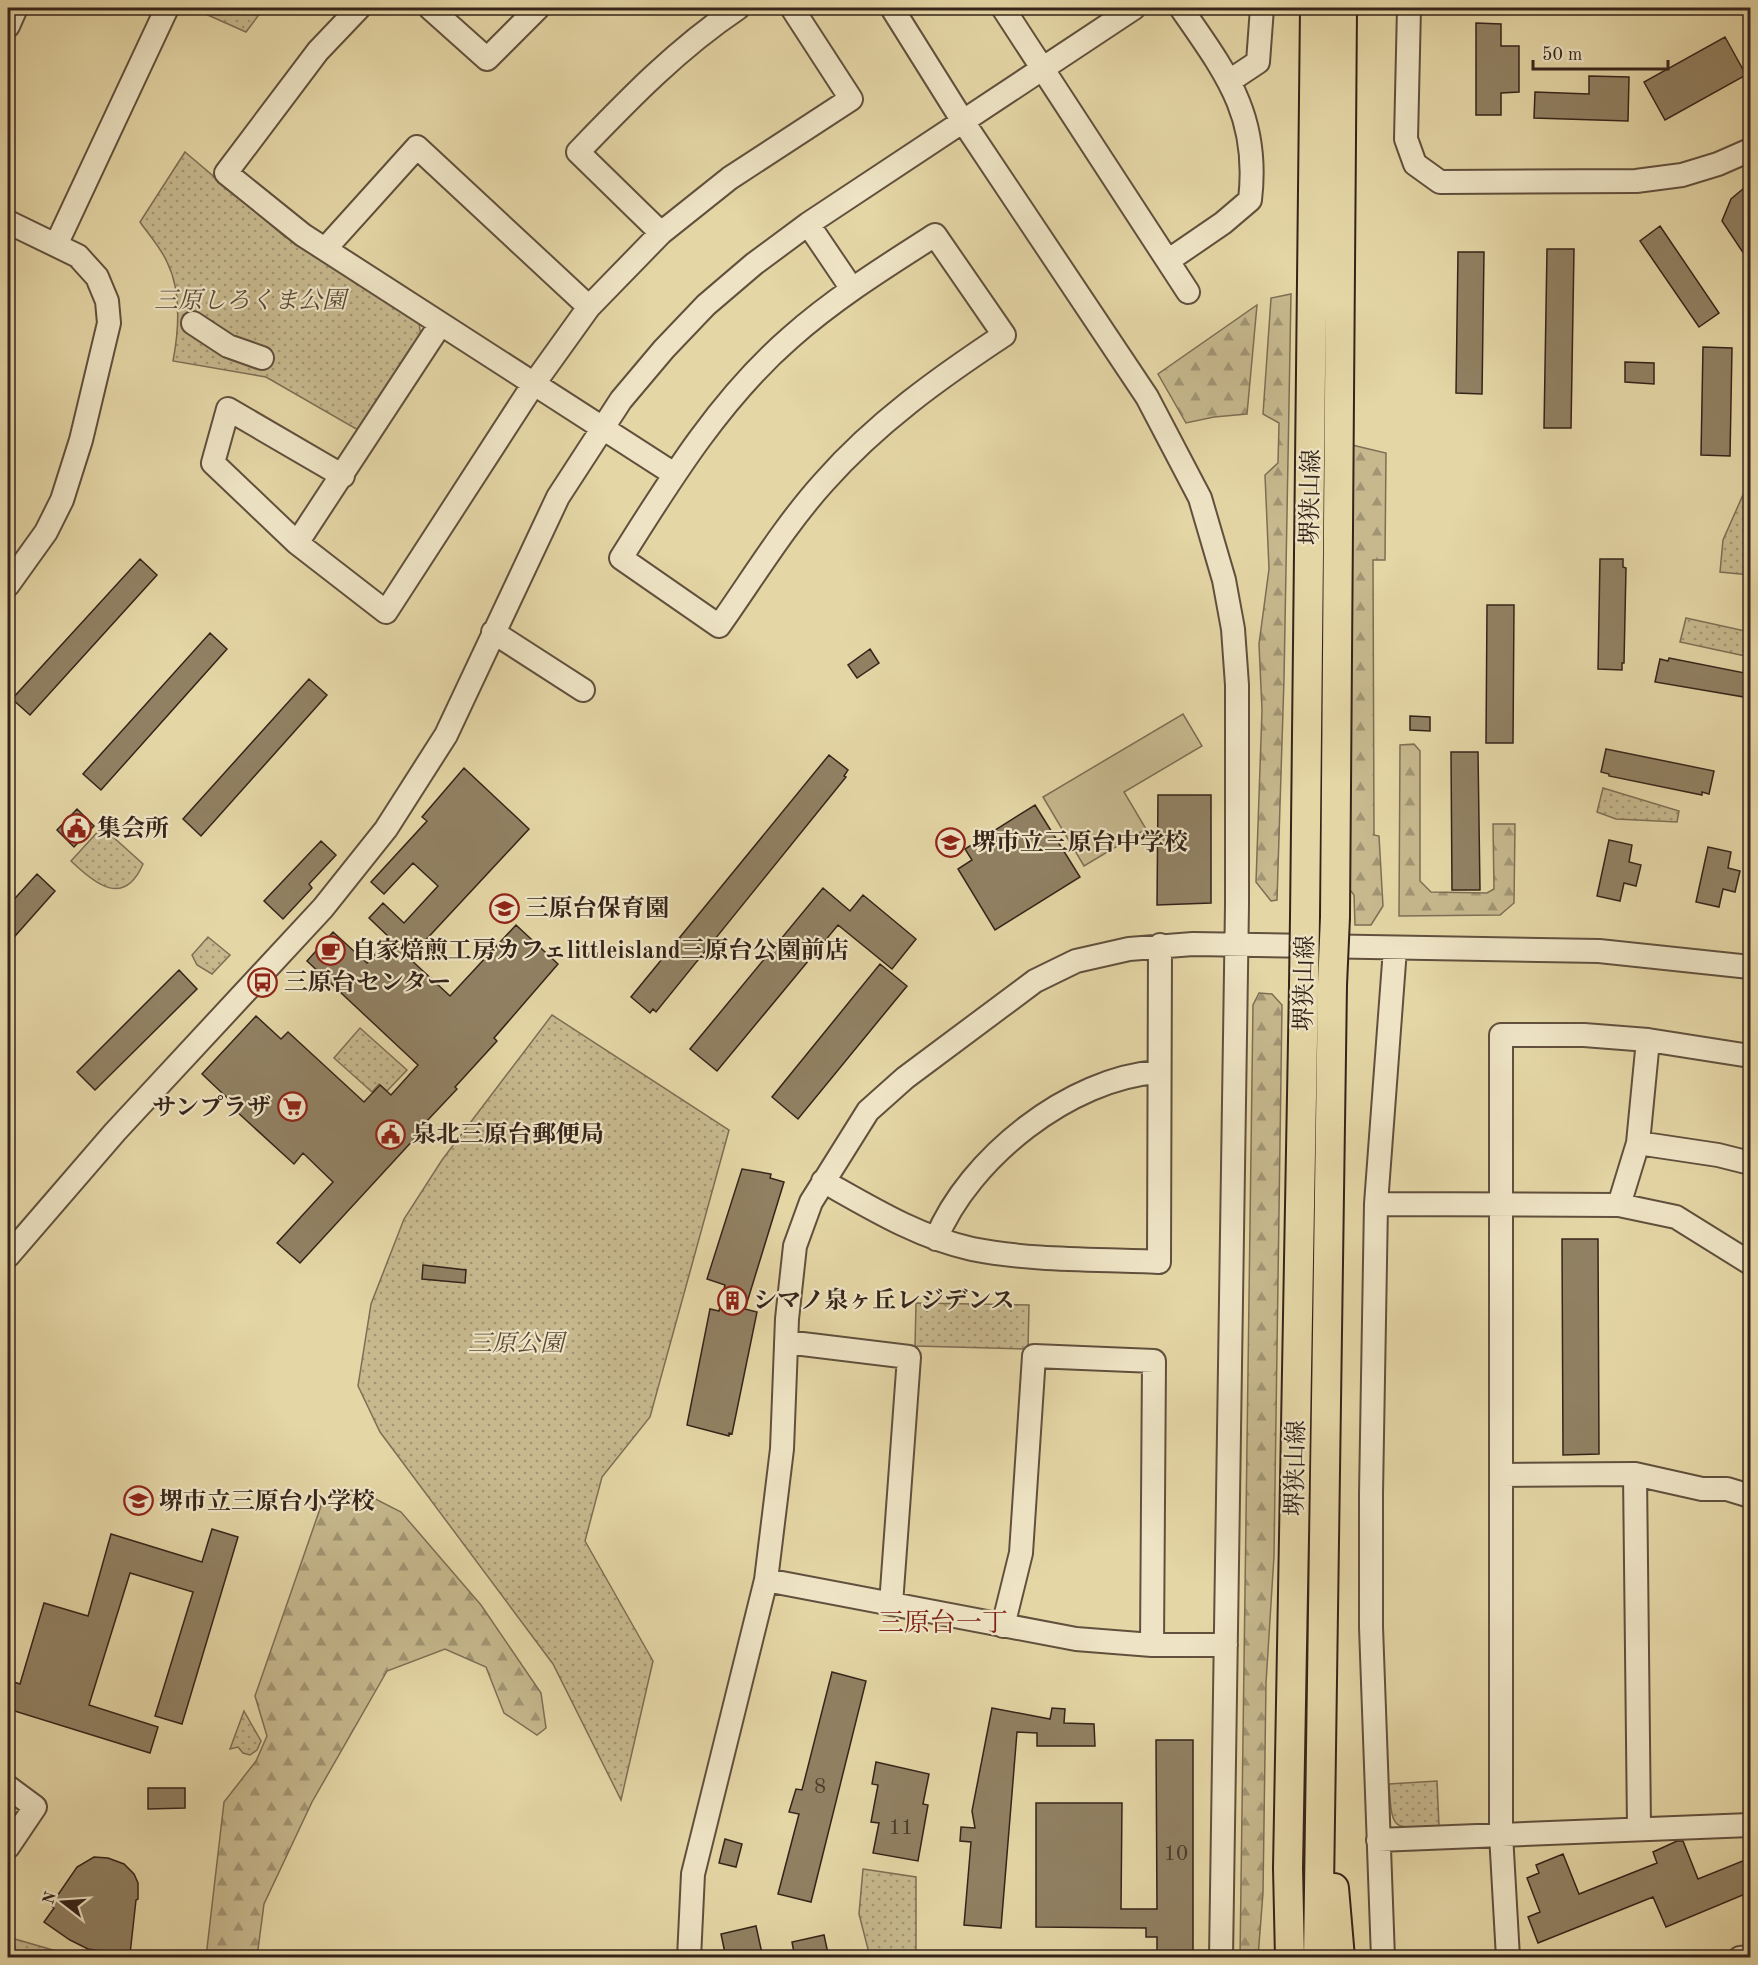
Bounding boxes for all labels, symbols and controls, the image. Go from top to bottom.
scale bar [1533,33,1668,71]
text: 50 m [1542,46,1582,64]
park label: 三原しろくま公園 [154,288,350,314]
street label: 堺狭山線 [1296,449,1325,545]
public building icon: 集会所 [60,812,92,844]
place label: 集会所 [97,815,169,842]
school or university icon: 堺市立三原台中学校 [935,826,967,858]
place label: 堺市立三原台中学校 [972,829,1188,856]
school or university icon: 三原台保育園 [488,892,520,924]
place label: 三原台保育園 [525,895,669,922]
cafe icon: 自家焙煎工房カフェlittleisland三原台公園前店 [315,934,347,966]
street label: 堺狭山線 [1290,935,1319,1031]
place label: 自家焙煎工房カフェlittleisland三原台公園前店 [352,937,849,964]
bus stop icon: 三原台センター [247,966,279,998]
place label: 三原台センター [284,969,451,996]
supermarket icon: サンプラザ [276,1091,308,1123]
place label: サンプラザ [152,1094,271,1121]
public building icon: 泉北三原台郵便局 [375,1118,407,1150]
place label: 泉北三原台郵便局 [412,1121,604,1148]
building icon: シマノ泉ヶ丘レジデンス [716,1284,748,1316]
place label: シマノ泉ヶ丘レジデンス [753,1287,1014,1314]
park label: 三原公園 [468,1331,568,1357]
street label: 堺狭山線 [1281,1420,1310,1516]
school or university icon: 堺市立三原台小学校 [122,1485,154,1517]
place label: 堺市立三原台小学校 [159,1488,375,1515]
district label: 三原台一丁 [878,1608,1008,1637]
house number: 8 [814,1777,826,1798]
house number: 11 [889,1818,913,1839]
house number: 10 [1164,1844,1188,1865]
north arrow [33,1872,93,1932]
text: N [41,1889,60,1906]

